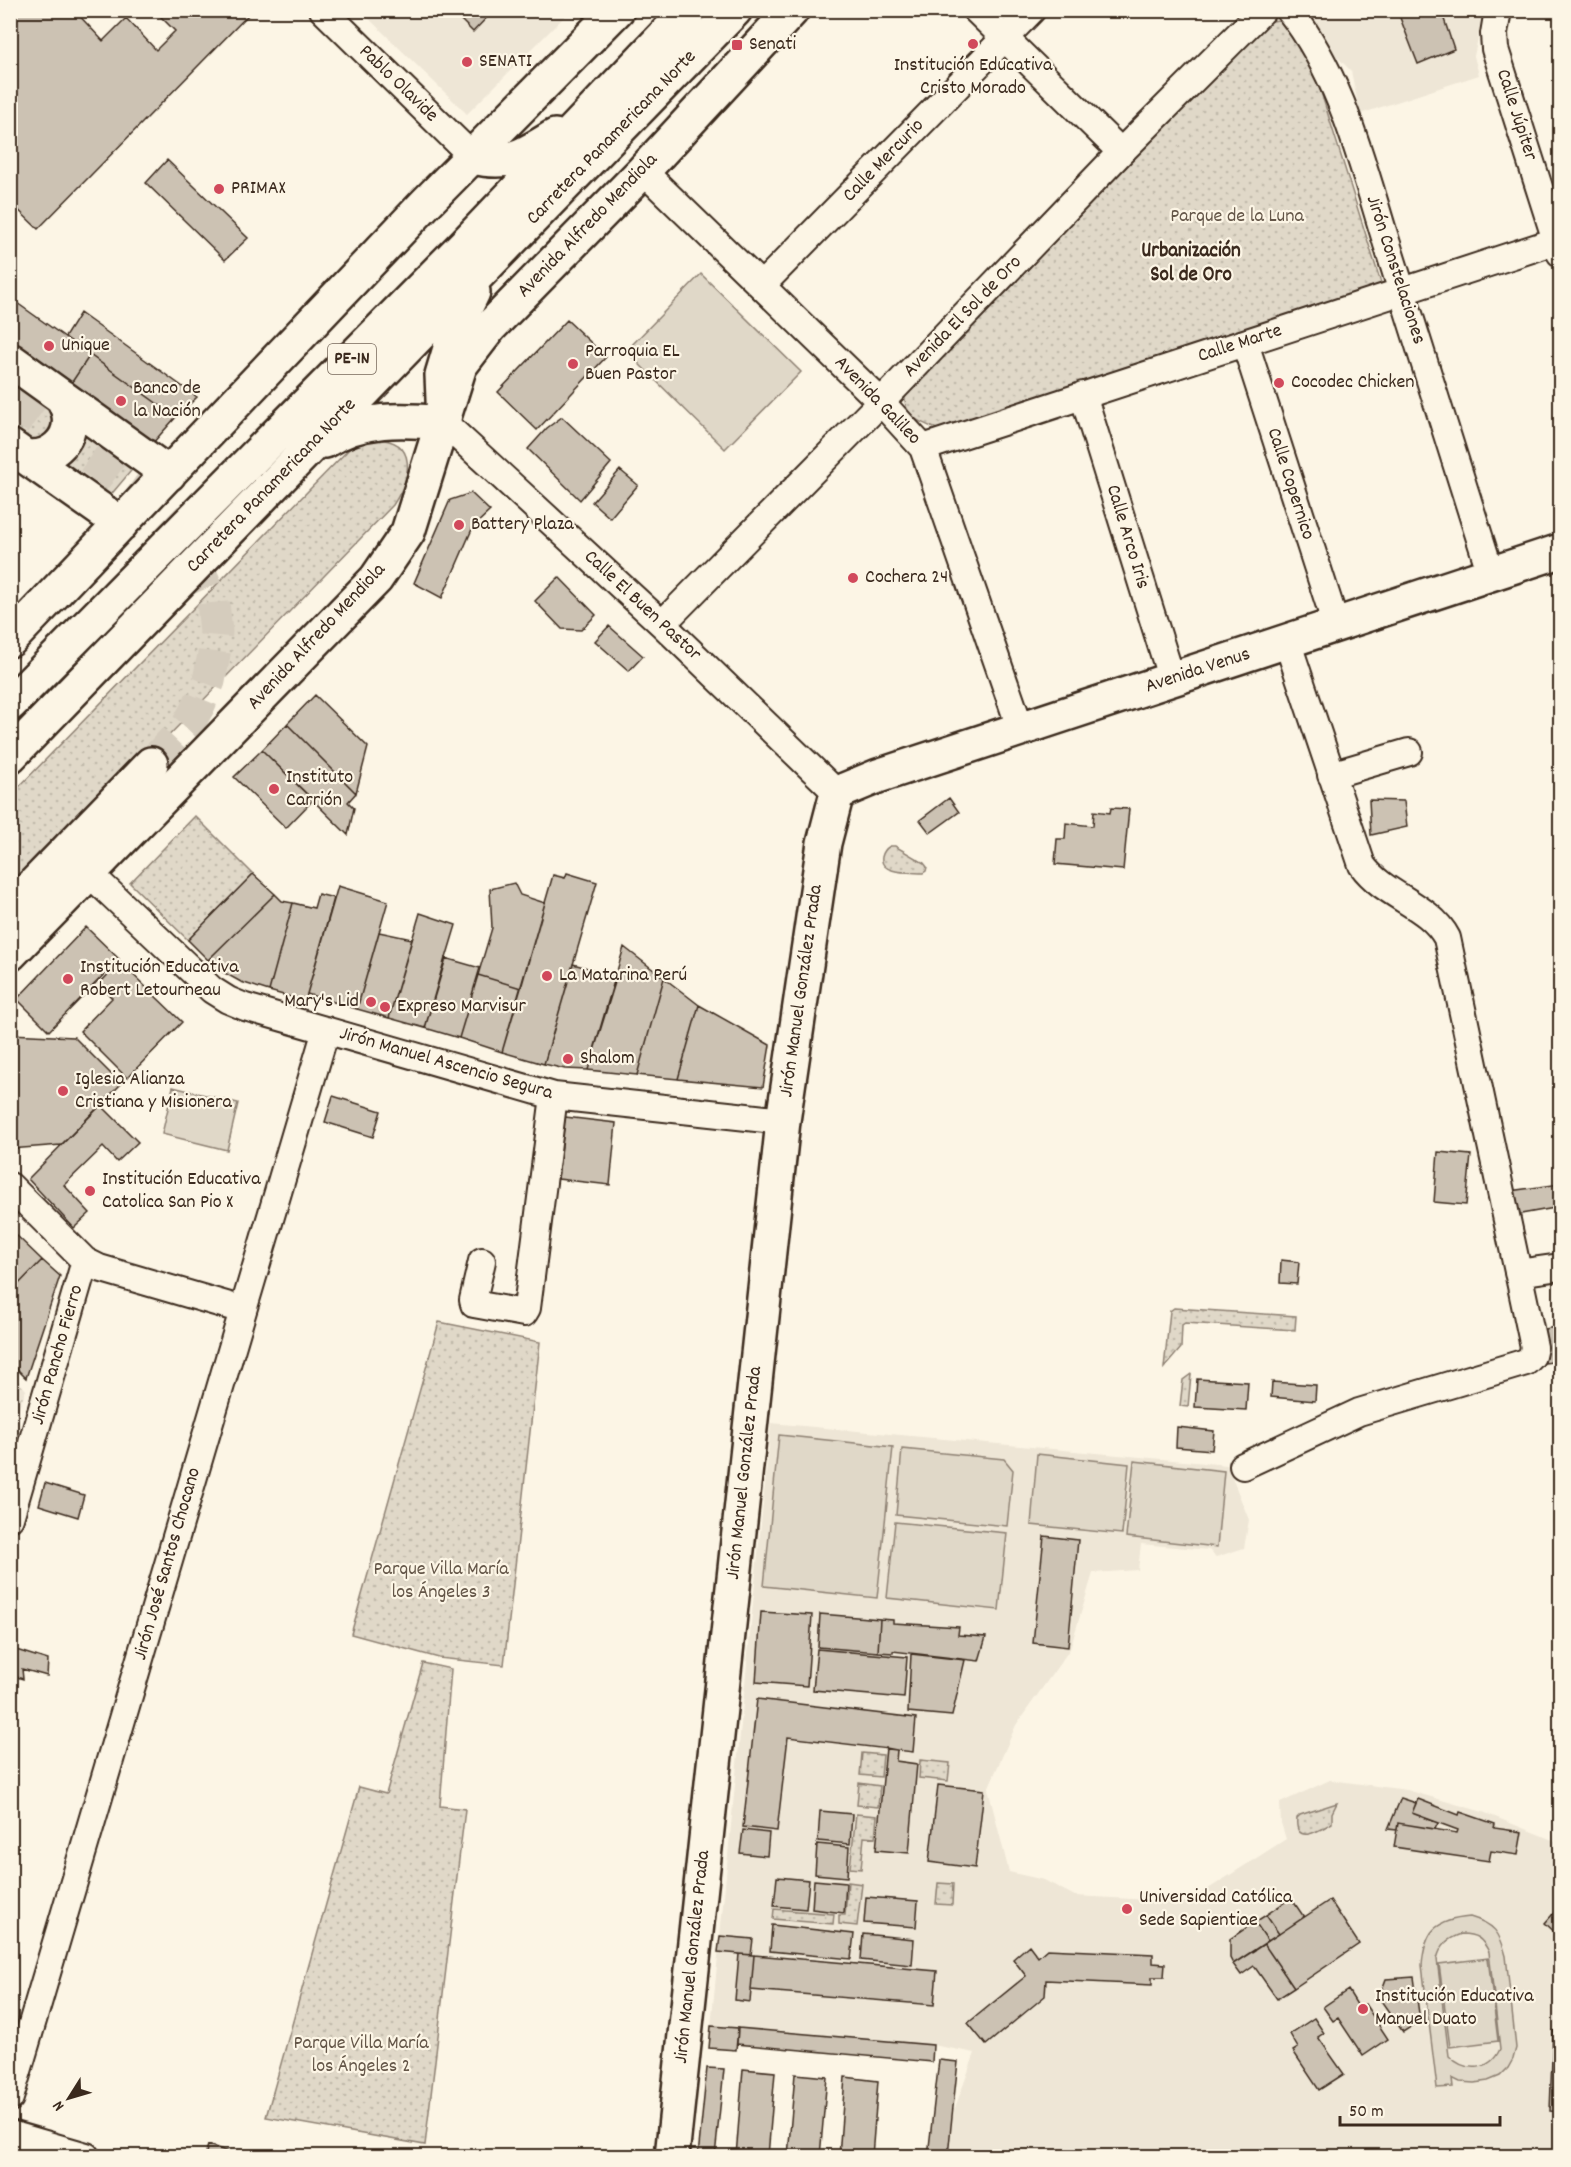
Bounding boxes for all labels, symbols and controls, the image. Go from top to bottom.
place label: Senati [749,31,797,59]
marker: Institución Educativa Cristo Morado [966,37,980,51]
marker: Senati [730,38,744,52]
street label: Pablo Olavide [352,39,444,129]
street label: Carretera Panamericana Norte [521,44,704,232]
place label: SENATI [479,48,532,76]
place label: Institución Educativa Cristo Morado [894,52,1053,103]
marker: SENATI [460,55,474,69]
street label: Calle Júpiter [1488,66,1544,165]
street label: Calle Mercurio [837,113,931,209]
street label: Avenida Alfredo Mendiola [511,147,665,305]
place label: PRIMAX [231,175,286,203]
marker: PRIMAX [212,182,226,196]
street label: Jirón Constelaciones [1358,192,1432,348]
park label: Parque de la Luna [1170,203,1304,231]
district label: Urbanización Sol de Oro [1141,237,1241,291]
street label: Avenida El Sol de Oro [897,250,1029,384]
street label: Calle Marte [1194,317,1286,371]
place label: Unique [61,332,110,360]
place label: Parroquia EL Buen Pastor [585,338,680,389]
marker: Unique [42,339,56,353]
road number: PE-1N [328,344,376,374]
street label: Avenida Galileo [827,350,927,452]
marker: Parroquia EL Buen Pastor [566,357,580,371]
place label: Cocodec Chicken [1291,369,1415,397]
place label: Banco de la Nación [133,375,201,426]
marker: Cocodec Chicken [1272,376,1286,390]
street label: Carretera Panamericana Norte [181,392,364,580]
marker: Banco de la Nación [114,394,128,408]
street label: Calle Copernico [1259,424,1321,544]
street label: Calle Arco Iris [1098,481,1156,593]
place label: Battery Plaza [471,511,574,539]
marker: Battery Plaza [452,518,466,532]
street label: Calle El Buen Pastor [577,544,708,668]
street label: Avenida Alfredo Mendiola [241,557,393,717]
place label: Cochera 24 [865,564,948,592]
marker: Cochera 24 [846,571,860,585]
street label: Avenida Venus [1142,641,1254,701]
place label: Instituto Carrión [286,764,353,815]
marker: Instituto Carrión [267,782,281,796]
street label: Jirón Manuel González Prada [773,882,831,1099]
place label: Institución Educativa Robert Letourneau [80,954,239,1005]
place label: La Matarina Perú [559,962,687,990]
marker: La Matarina Perú [540,969,554,983]
marker: Institución Educativa Robert Letourneau [61,972,75,986]
place label: Mary's Lid [284,988,359,1016]
place label: Expreso Marvisur [397,993,526,1021]
marker: Mary's Lid [364,995,378,1009]
marker: Expreso Marvisur [378,1000,392,1014]
street label: Jirón Manuel Ascencio Segura [336,1020,556,1108]
place label: Shalom [580,1045,635,1073]
marker: Shalom [561,1052,575,1066]
place label: Iglesia Alianza Cristiana y Misionera [75,1066,232,1117]
marker: Iglesia Alianza Cristiana y Misionera [56,1084,70,1098]
place label: Institución Educativa Catolica San Pio X [102,1166,261,1217]
marker: Institución Educativa Catolica San Pio X [83,1184,97,1198]
street label: Jirón Pancho Fierro [25,1282,91,1428]
street label: Jirón Manuel González Prada [720,1364,770,1581]
street label: Jirón José Santos Chocano [127,1464,209,1664]
park label: Parque Villa María los Ángeles 3 [373,1556,509,1607]
street label: Jirón Manuel González Prada [668,1848,718,2065]
place label: Universidad Católica Sede Sapientiae [1139,1884,1293,1935]
marker: Universidad Católica Sede Sapientiae [1120,1902,1134,1916]
place label: Institución Educativa Manuel Duato [1375,1983,1534,2034]
marker: Institución Educativa Manuel Duato [1356,2002,1370,2016]
park label: Parque Villa María los Ángeles 2 [293,2030,429,2081]
north arrow [39,2068,99,2128]
scale bar [1340,2089,1500,2127]
text: N [47,2095,71,2116]
text: 50 m [1349,2100,1384,2125]

